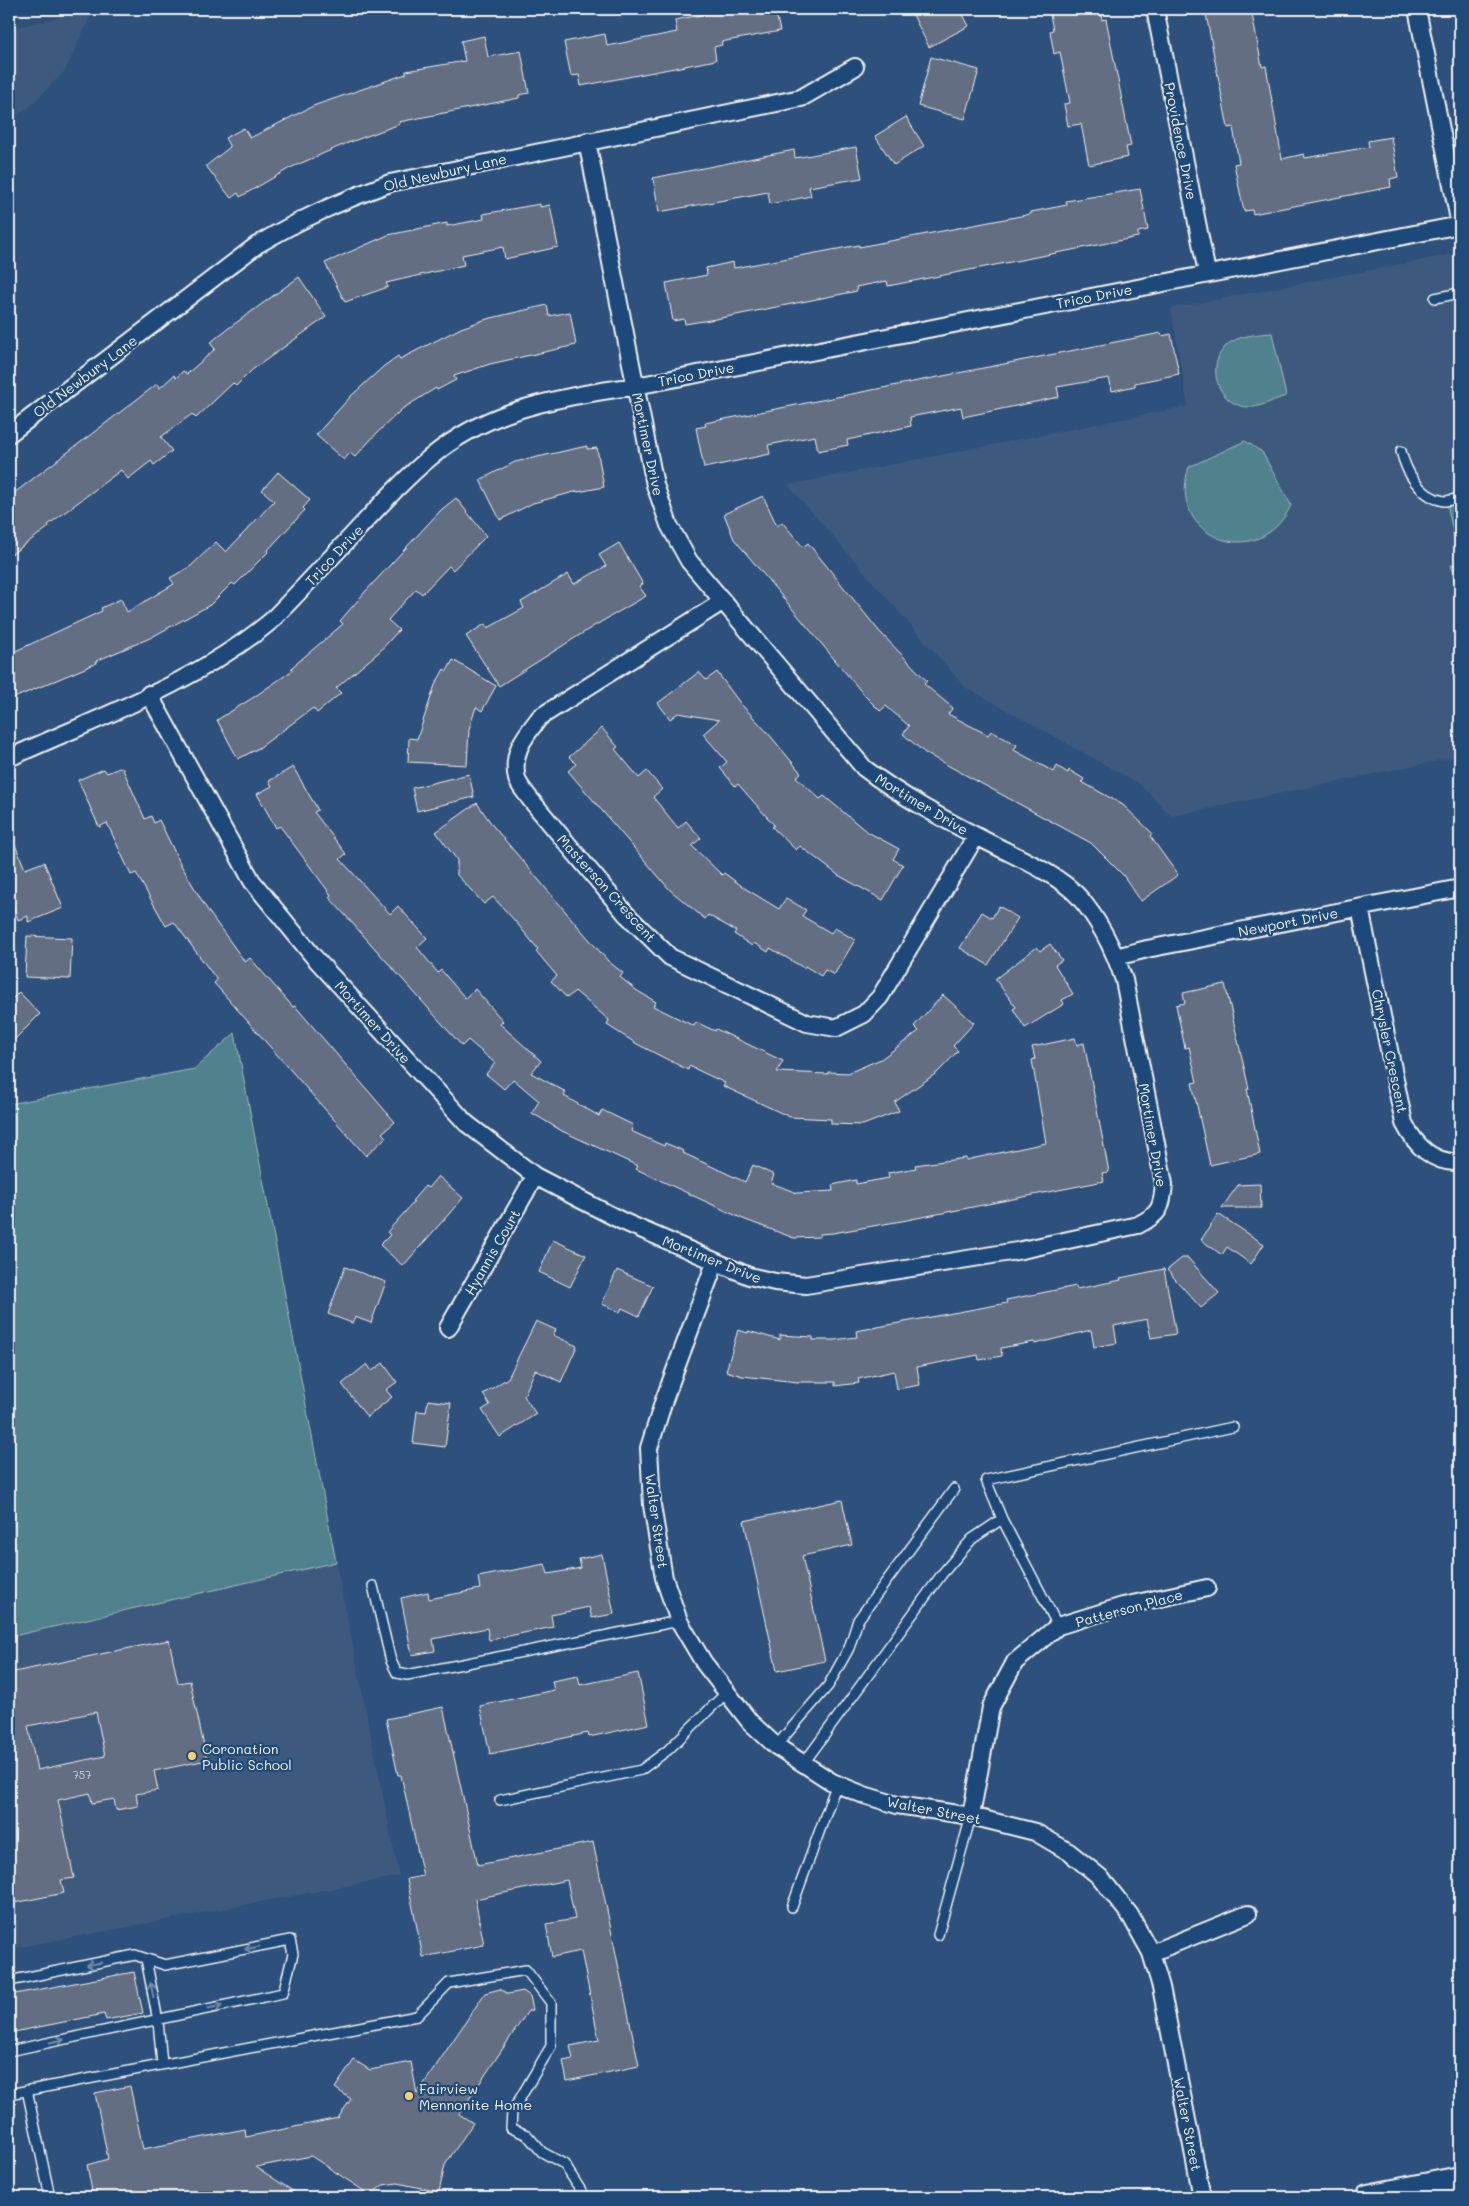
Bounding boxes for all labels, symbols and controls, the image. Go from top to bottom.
street label: Providence Drive [1160,81,1202,201]
street label: Old Newbury Lane [382,149,508,195]
street label: Trico Drive [1054,279,1134,313]
street label: Old Newbury Lane [29,331,141,421]
street label: Trico Drive [656,357,736,391]
street label: Mortimer Drive [628,391,668,497]
street label: Trico Drive [301,520,367,590]
street label: Mortimer Drive [872,769,972,839]
street label: Masterson Crescent [553,830,661,946]
street label: Newport Drive [1236,903,1340,941]
street label: Mortimer Drive [331,977,415,1067]
street label: Chrysler Crescent [1368,987,1412,1115]
street label: Mortimer Drive [1135,1082,1171,1188]
street label: Hyannis Court [460,1206,524,1298]
street label: Mortimer Drive [660,1230,764,1288]
street label: Walter Street [641,1472,673,1570]
street label: Patterson Place [1073,1585,1185,1631]
place label: Coronation Public School [202,1739,292,1774]
marker: Coronation Public School [186,1750,198,1762]
house number: 757 [73,1767,91,1782]
street label: Walter Street [885,1792,983,1828]
one-way arrow [245,1943,261,1953]
one-way arrow [87,1959,103,1969]
one-way arrow [146,1982,156,1998]
one-way arrow [207,2002,223,2011]
one-way arrow [48,2036,64,2046]
street label: Walter Street [1170,2075,1206,2173]
place label: Fairview Mennonite Home [419,2079,532,2114]
marker: Fairview Mennonite Home [403,2090,415,2102]

